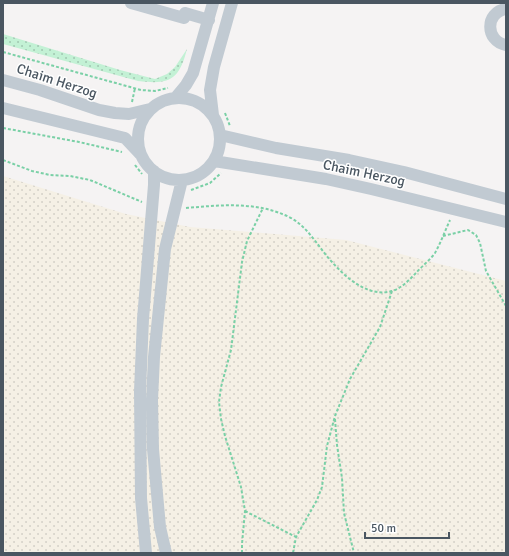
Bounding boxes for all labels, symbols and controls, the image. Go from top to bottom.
street label: Chaim Herzog [15,60,99,102]
street label: Chaim Herzog [321,156,407,190]
scale bar [365,514,449,540]
text: 50 m [371,521,396,536]

